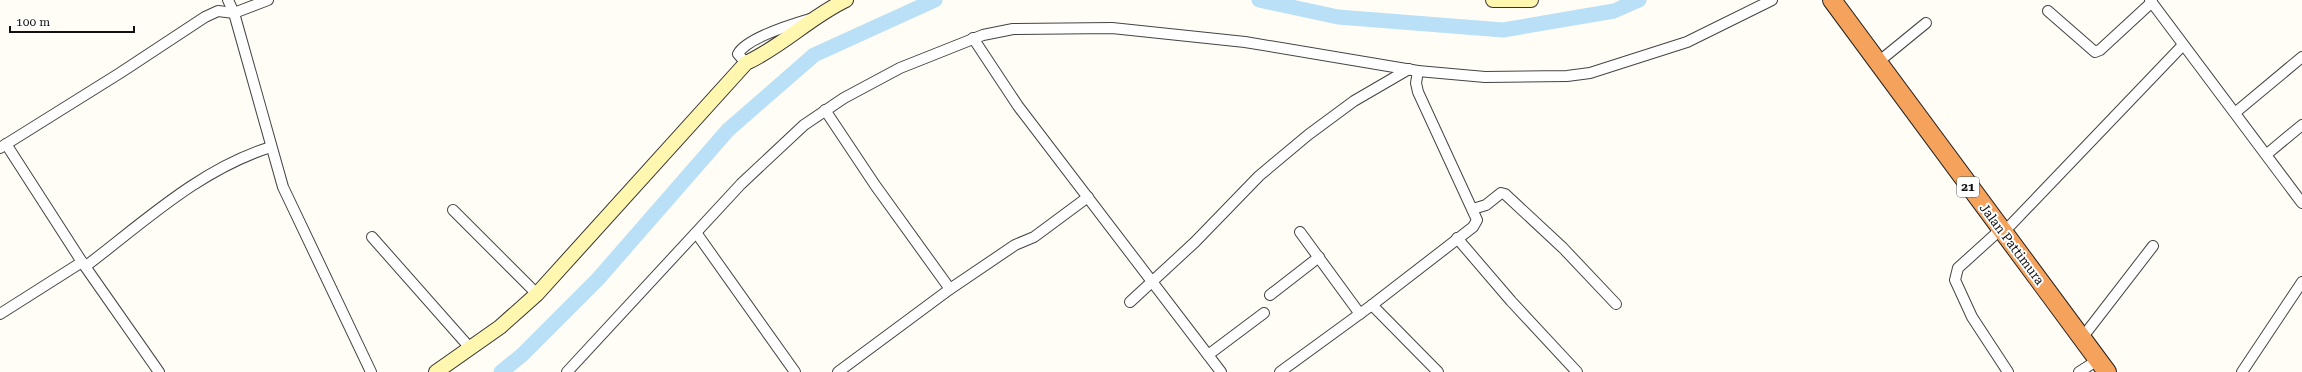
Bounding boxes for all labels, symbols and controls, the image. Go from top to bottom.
scale bar [10,8,134,34]
text: 100 m [16,15,50,29]
road number: 21 [1957,177,1979,197]
street label: Jalan Pattimura [1977,200,2047,288]

